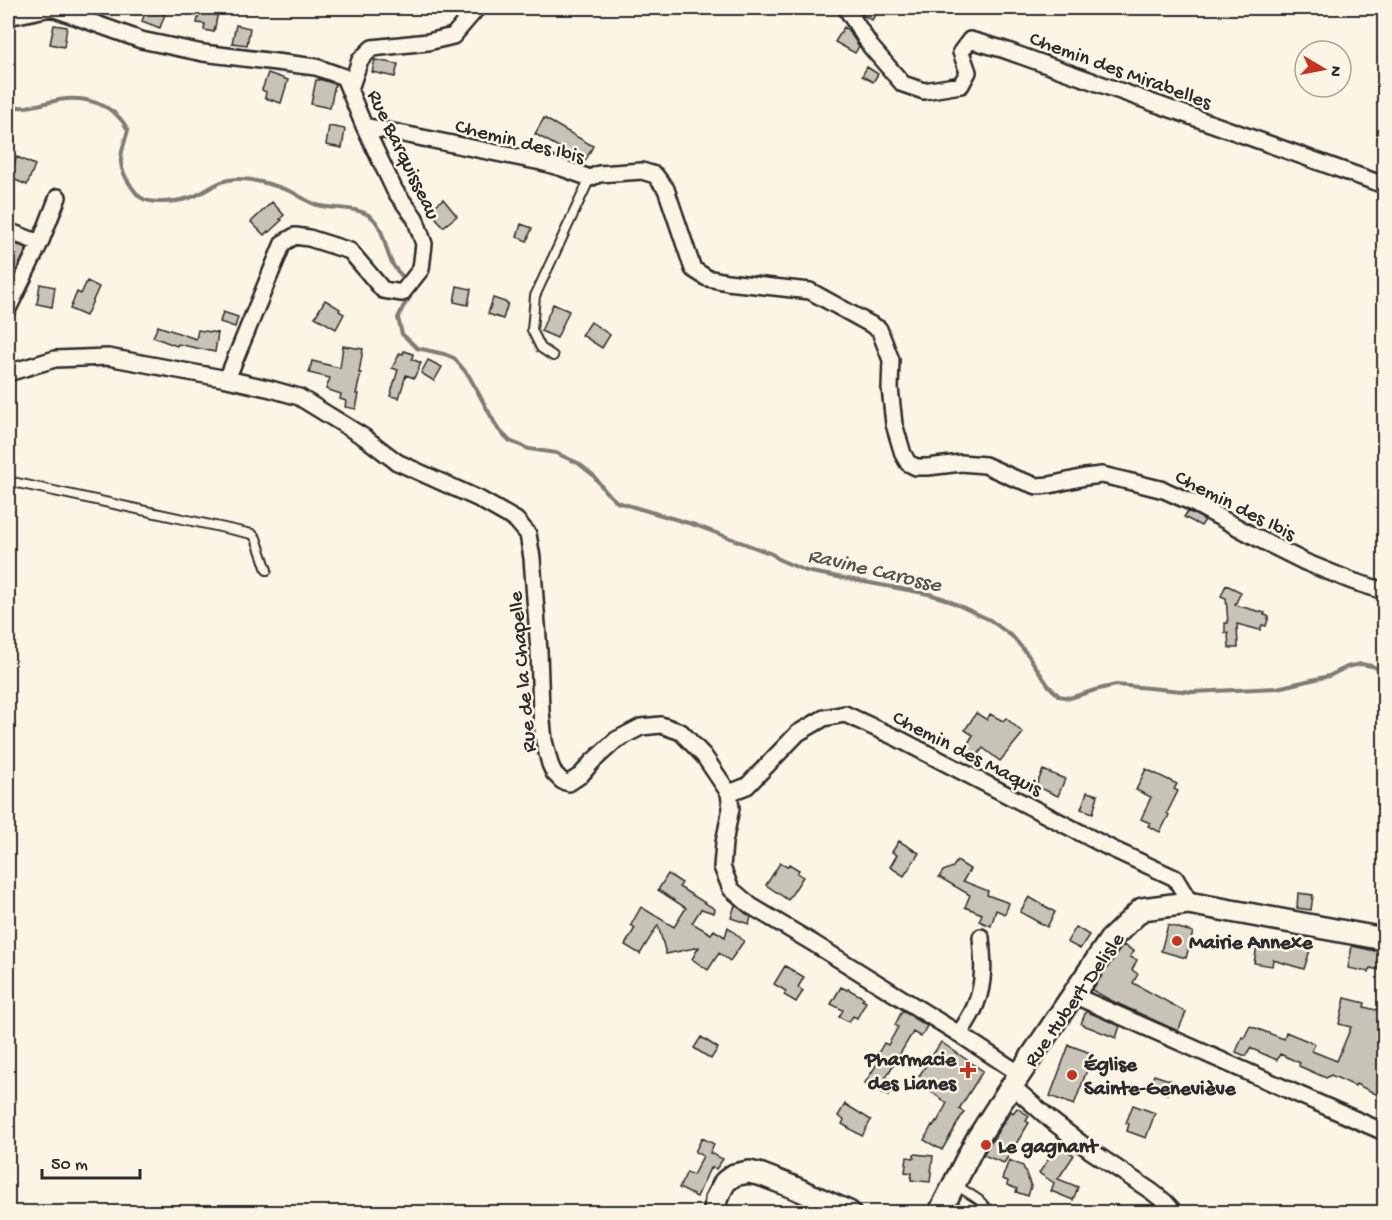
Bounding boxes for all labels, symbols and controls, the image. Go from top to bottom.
street label: Chemin des Mirabelles [1025,28,1215,117]
north arrow [1293,39,1353,99]
text: N [1324,64,1345,78]
street label: Rue Barquisseau [360,87,444,225]
street label: Chemin des Ibis [452,115,588,172]
street label: Chemin des Ibis [1170,466,1300,549]
water label: Ravine Carosse [805,544,945,600]
street label: Rue de la Chapelle [505,589,544,753]
street label: Chemin des Maquis [887,707,1047,804]
street label: Rue Hubert Delisle [1020,928,1132,1073]
place label: Mairie Annexe [1189,932,1314,957]
marker: Mairie Annexe [1170,934,1184,948]
place label: Pharmacie des Lianes [864,1049,957,1098]
place label: Église Sainte-Geneviève [1084,1054,1237,1103]
marker: Pharmacie des Lianes [961,1063,975,1077]
marker: Église Sainte-Geneviève [1065,1068,1079,1082]
place label: Le gagnant [998,1136,1100,1161]
marker: Le gagnant [979,1138,993,1152]
scale bar [42,1142,140,1180]
text: 50 m [51,1155,88,1176]

